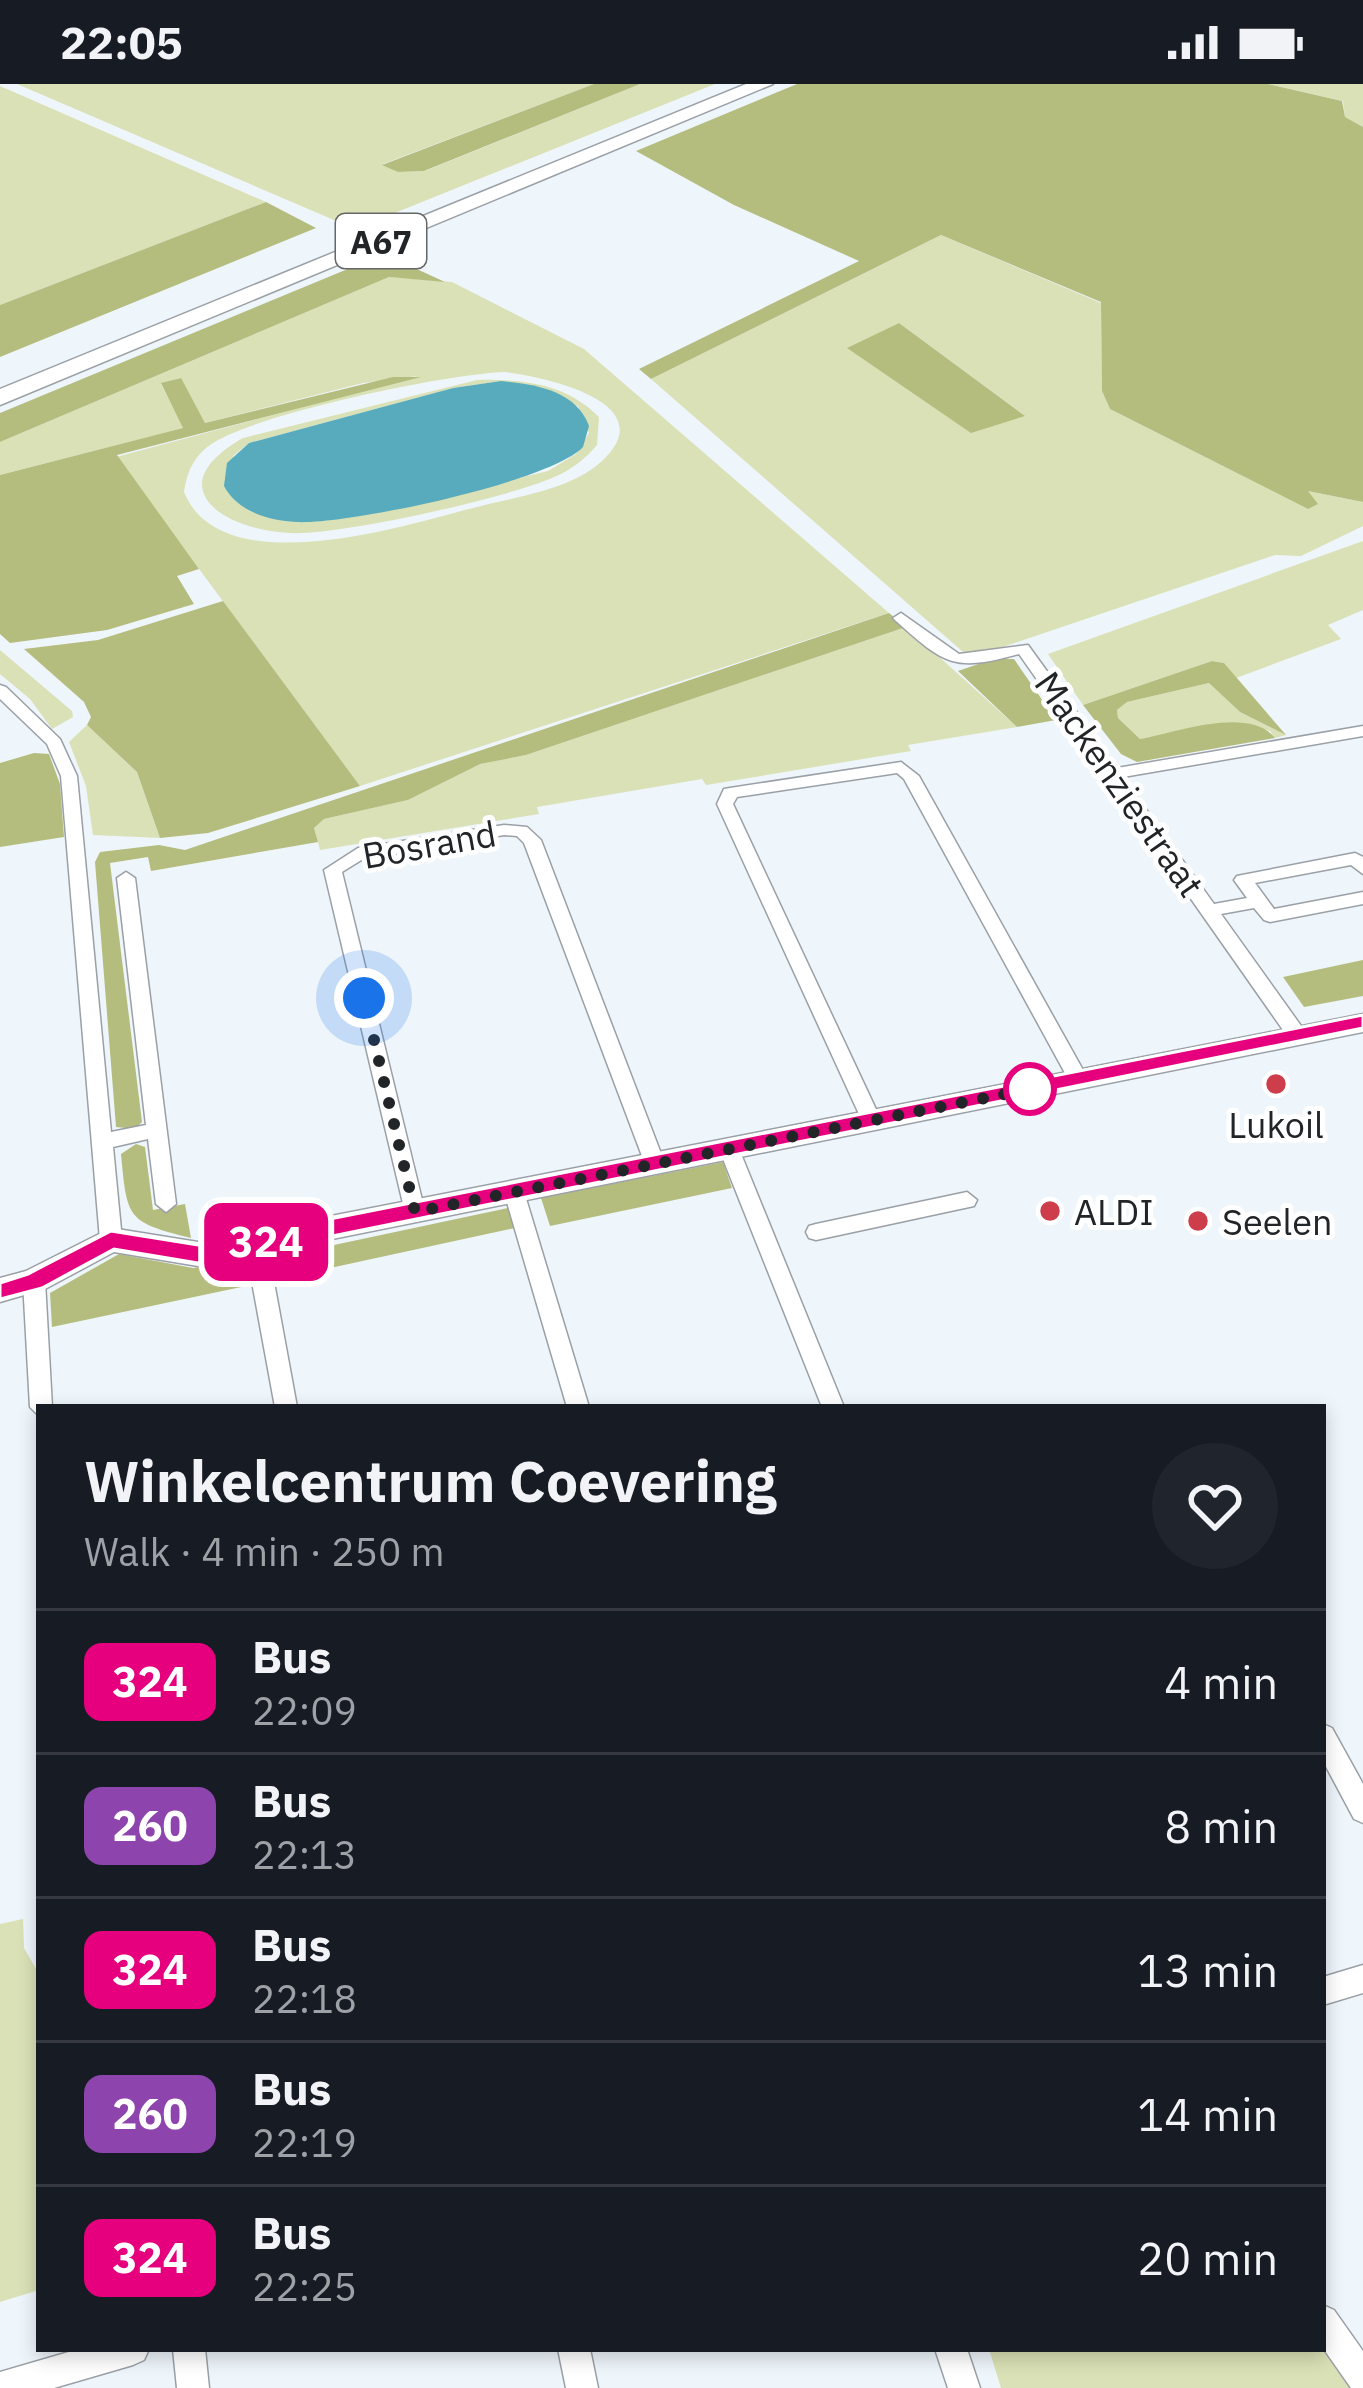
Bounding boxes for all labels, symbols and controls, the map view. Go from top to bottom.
text: 22:05 [60,13,183,71]
road number: A67 [336,214,426,268]
street label: Mackenziestraat [1025,662,1215,906]
street label: Bosrand [359,809,499,879]
your location [334,968,394,1028]
unlabelled marker [1005,1064,1055,1114]
marker: Lukoil [1263,1071,1289,1097]
place label: Lukoil [1228,1101,1324,1148]
place label: ALDI [1074,1188,1154,1235]
marker: ALDI [1037,1198,1063,1224]
place label: Seelen [1222,1198,1332,1245]
line badge: 324 [197,1203,335,1281]
marker: Seelen [1185,1208,1211,1234]
text: 324 [228,1214,304,1269]
button: heart [1152,1443,1278,1569]
text: Winkelcentrum Coevering [84,1444,777,1518]
text: Walk · 4 min · 250 m [84,1526,445,1577]
text: Bus [252,1627,332,1685]
text: 4 min [1164,1653,1278,1711]
text: 324 [112,1654,188,1709]
text: 22:09 [252,1685,357,1736]
text: Bus [252,1771,332,1829]
text: 8 min [1164,1797,1278,1855]
text: 260 [112,1798,188,1853]
text: 22:13 [252,1829,357,1880]
text: Bus [252,1915,332,1973]
text: 13 min [1137,1941,1278,1999]
text: 324 [112,1942,188,1997]
text: 22:18 [252,1973,357,2024]
text: Bus [252,2059,332,2117]
text: 14 min [1137,2085,1278,2143]
text: 260 [112,2086,188,2141]
text: 22:19 [252,2117,357,2168]
text: Bus [252,2203,332,2261]
text: 20 min [1137,2229,1278,2287]
text: 324 [112,2230,188,2285]
text: 22:25 [252,2261,357,2312]

